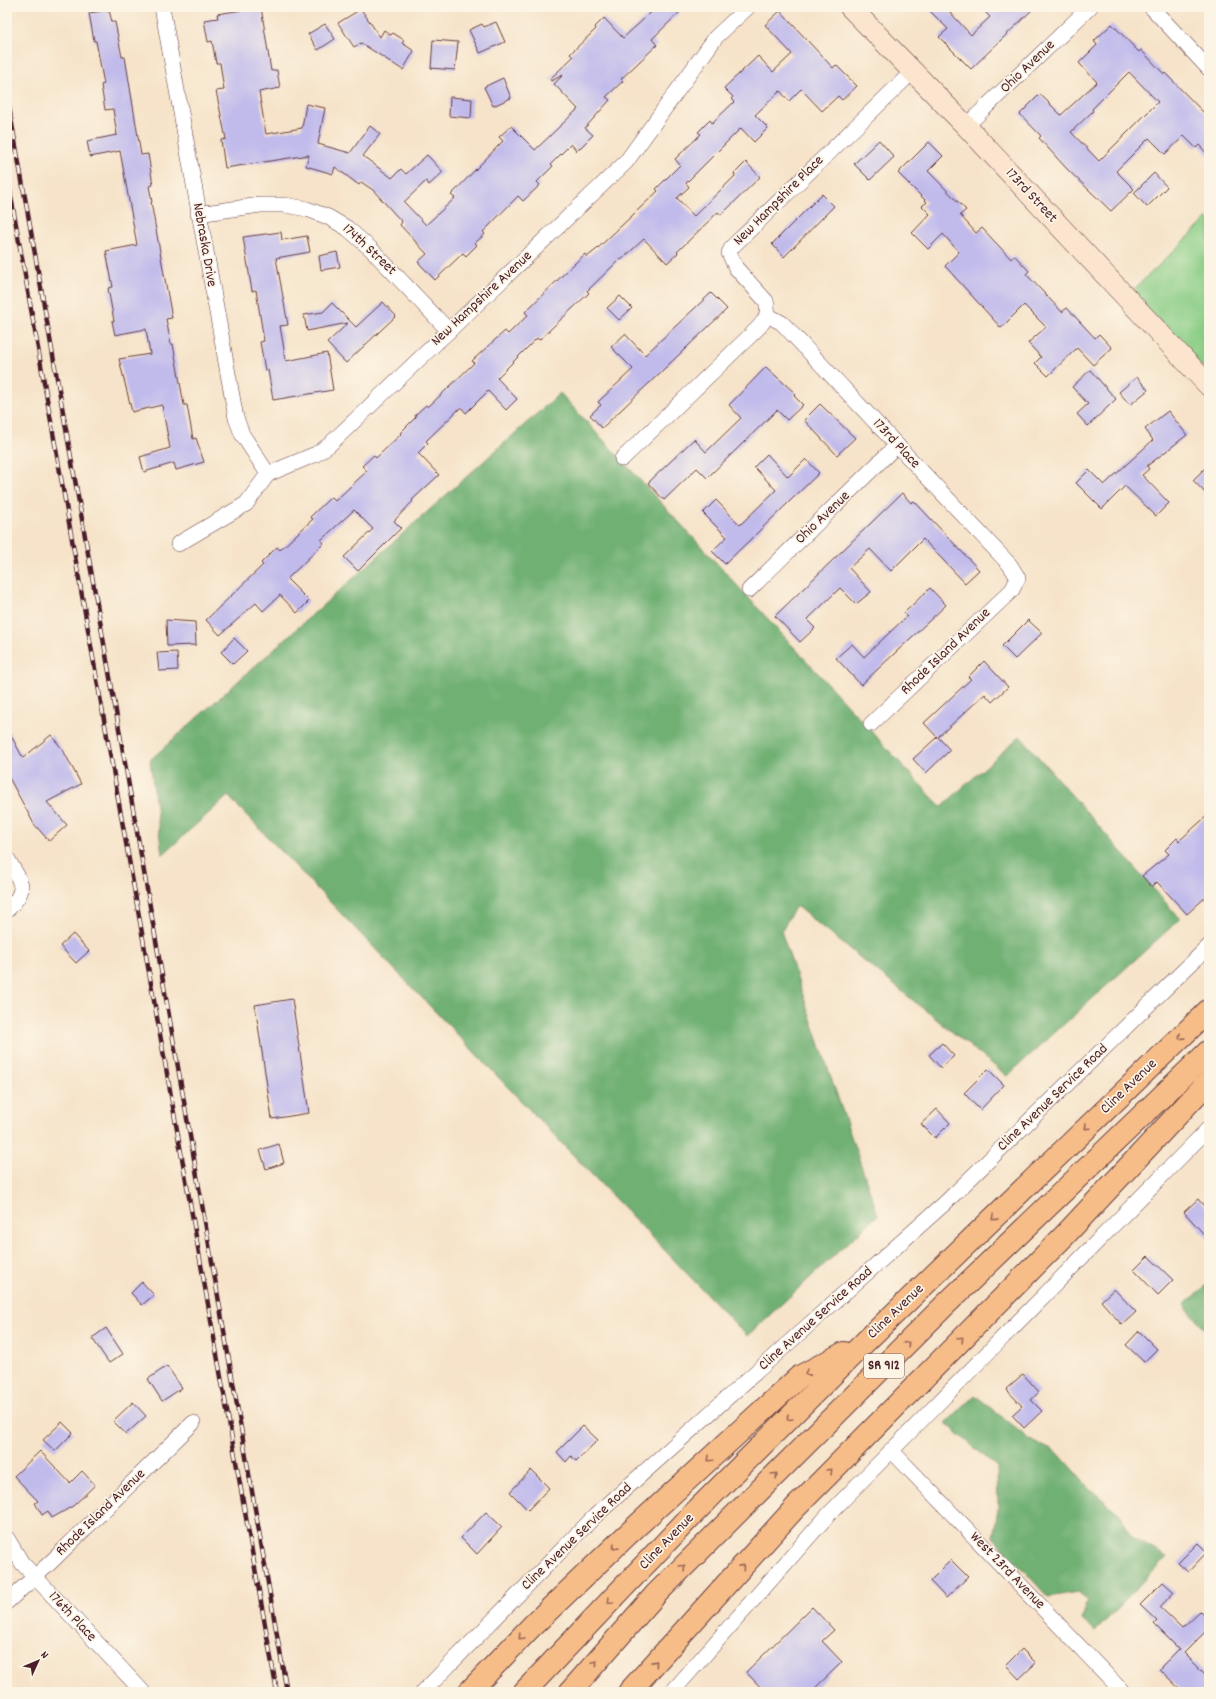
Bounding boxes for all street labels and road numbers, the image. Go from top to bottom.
street label: Ohio Avenue [995,35,1061,99]
street label: New Hampshire Place [729,150,830,251]
street label: 173rd Street [1000,164,1063,229]
street label: Nebraska Drive [186,201,222,289]
street label: 174th Street [337,219,402,281]
street label: New Hampshire Avenue [426,246,538,352]
street label: 173rd Place [867,414,925,474]
street label: Ohio Avenue [790,486,856,550]
street label: Rhode Island Avenue [896,603,996,701]
street label: Cline Avenue Service Road [992,1039,1114,1157]
street label: Cline Avenue [1096,1054,1163,1120]
street label: Cline Avenue Service Road [754,1262,878,1376]
street label: Cline Avenue [863,1279,930,1345]
road number: SR 912 [864,1354,904,1378]
street label: Rhode Island Avenue [51,1464,151,1562]
street label: Cline Avenue Service Road [516,1478,638,1596]
street label: Cline Avenue [634,1508,700,1575]
street label: West 23rd Avenue [964,1527,1050,1615]
street label: 176th Place [43,1587,102,1648]

